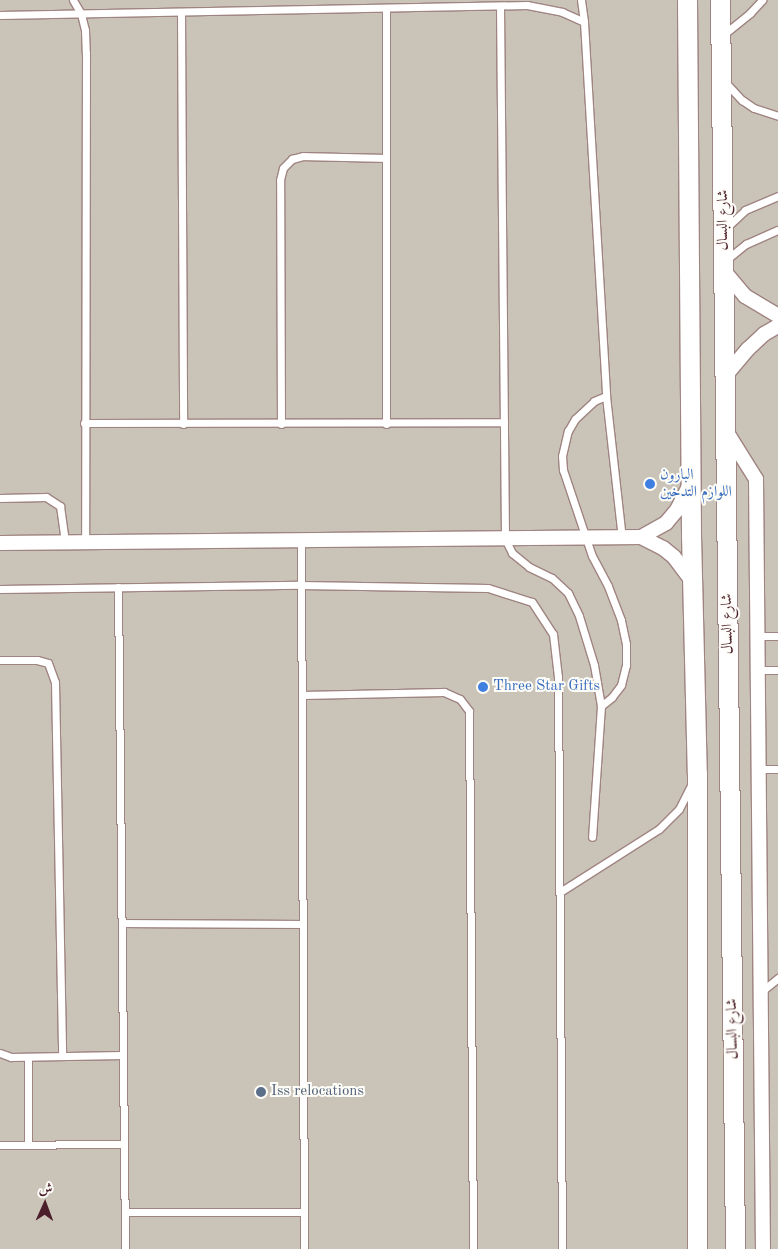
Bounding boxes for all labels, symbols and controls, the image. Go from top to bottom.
street label: شارع البسال [715,190,733,250]
place label: البارون اللوازم التدخين [660,466,732,501]
marker: البارون اللوازم التدخين [644,478,656,490]
street label: شارع البسال [718,593,738,655]
place label: Three Star Gifts [493,678,600,696]
marker: Three Star Gifts [477,681,489,693]
street label: شارع البسال [723,998,743,1060]
place label: Iss relocations [271,1083,364,1101]
marker: Iss relocations [255,1086,267,1098]
north arrow [20,1179,70,1229]
text: ش [38,1182,53,1196]

